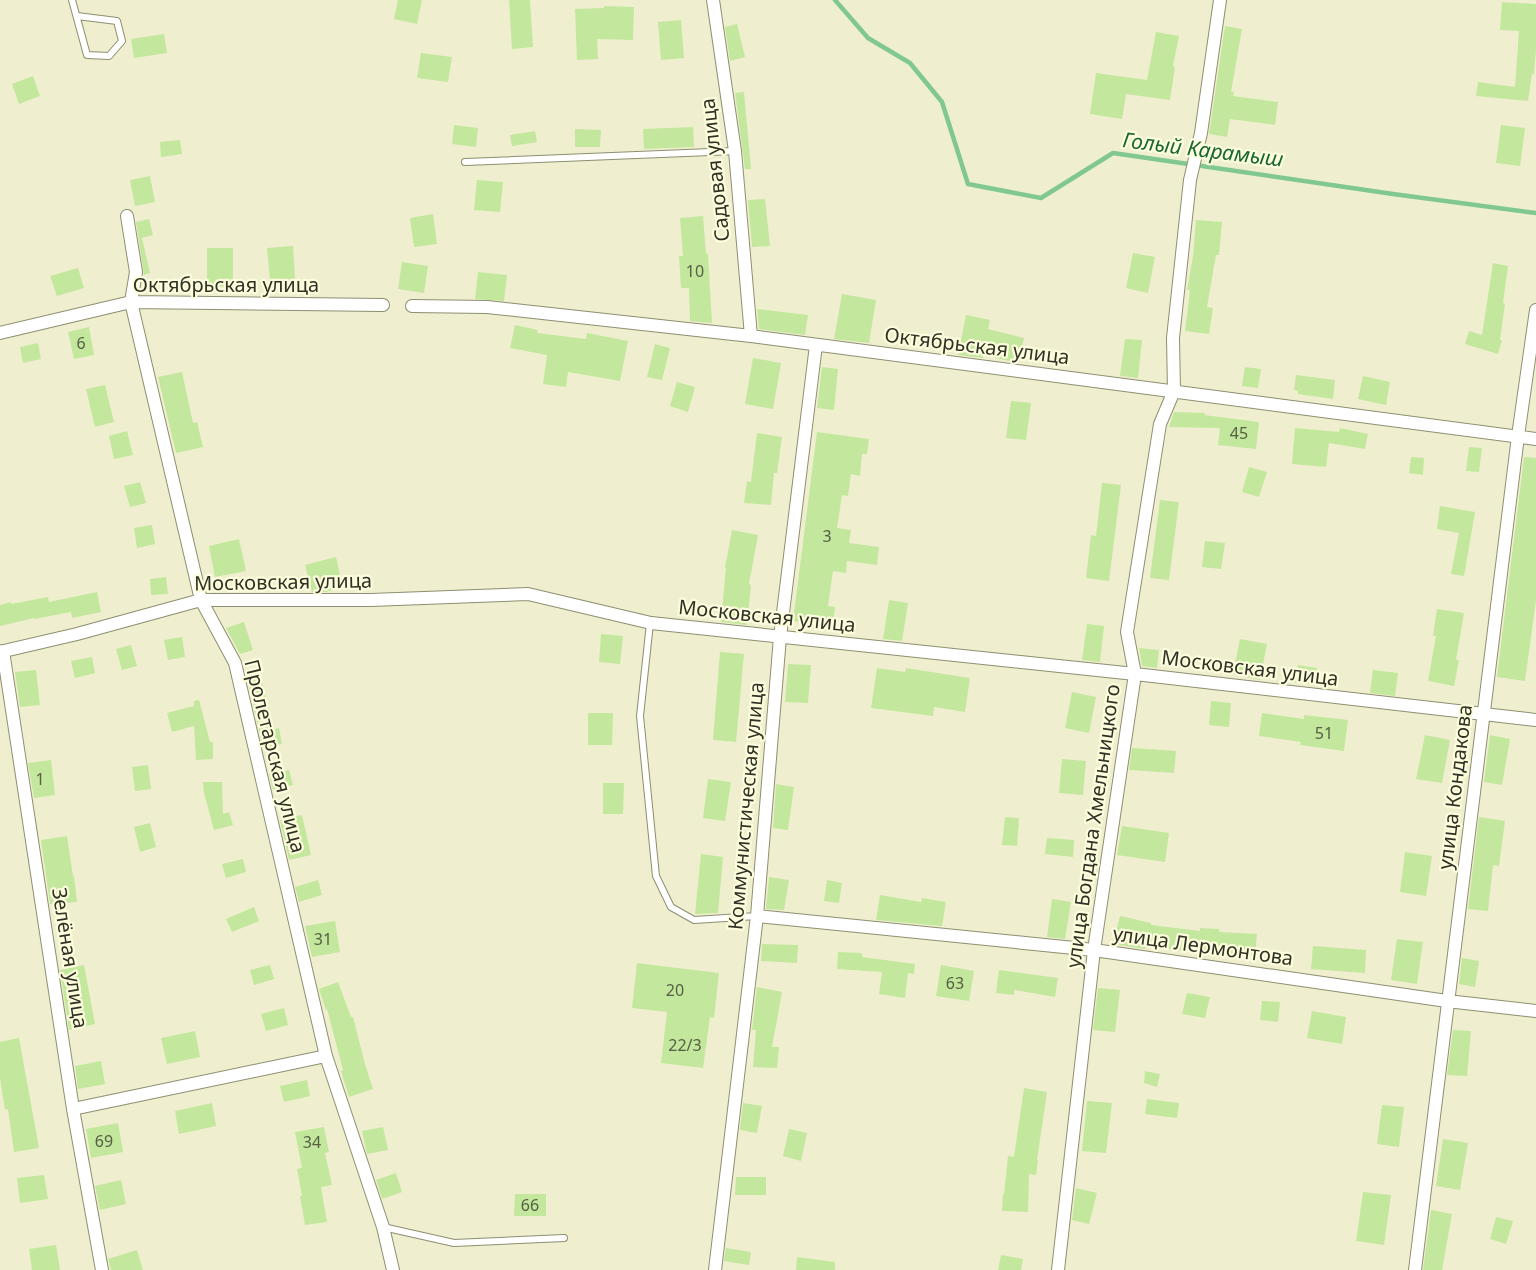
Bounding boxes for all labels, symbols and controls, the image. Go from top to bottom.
street label: Садовая улица [694,97,735,243]
water label: Голый Карамыш [1121,125,1285,173]
house number: 10 [686,260,704,282]
street label: Октябрьская улица [133,271,319,298]
street label: Октябрьская улица [883,321,1071,370]
house number: 6 [76,332,86,354]
house number: 45 [1230,422,1248,444]
house number: 3 [822,525,832,547]
street label: Московская улица [194,566,372,597]
street label: Московская улица [677,593,857,638]
street label: Московская улица [1160,643,1340,692]
street label: Пролетарская улица [238,656,313,855]
street label: Коммунистическая улица [721,681,770,931]
street label: улица Богдана Хмельницкого [1059,682,1126,969]
street label: улица Кондакова [1431,703,1478,871]
house number: 51 [1315,722,1333,744]
house number: 1 [35,768,45,790]
street label: Зелёная улица [46,886,95,1030]
street label: улица Лермонтова [1111,919,1295,972]
house number: 31 [314,928,332,950]
house number: 63 [946,972,964,994]
house number: 20 [666,979,684,1001]
house number: 22/3 [668,1034,702,1056]
house number: 69 [95,1130,113,1152]
house number: 34 [303,1131,321,1153]
house number: 66 [521,1194,539,1216]

